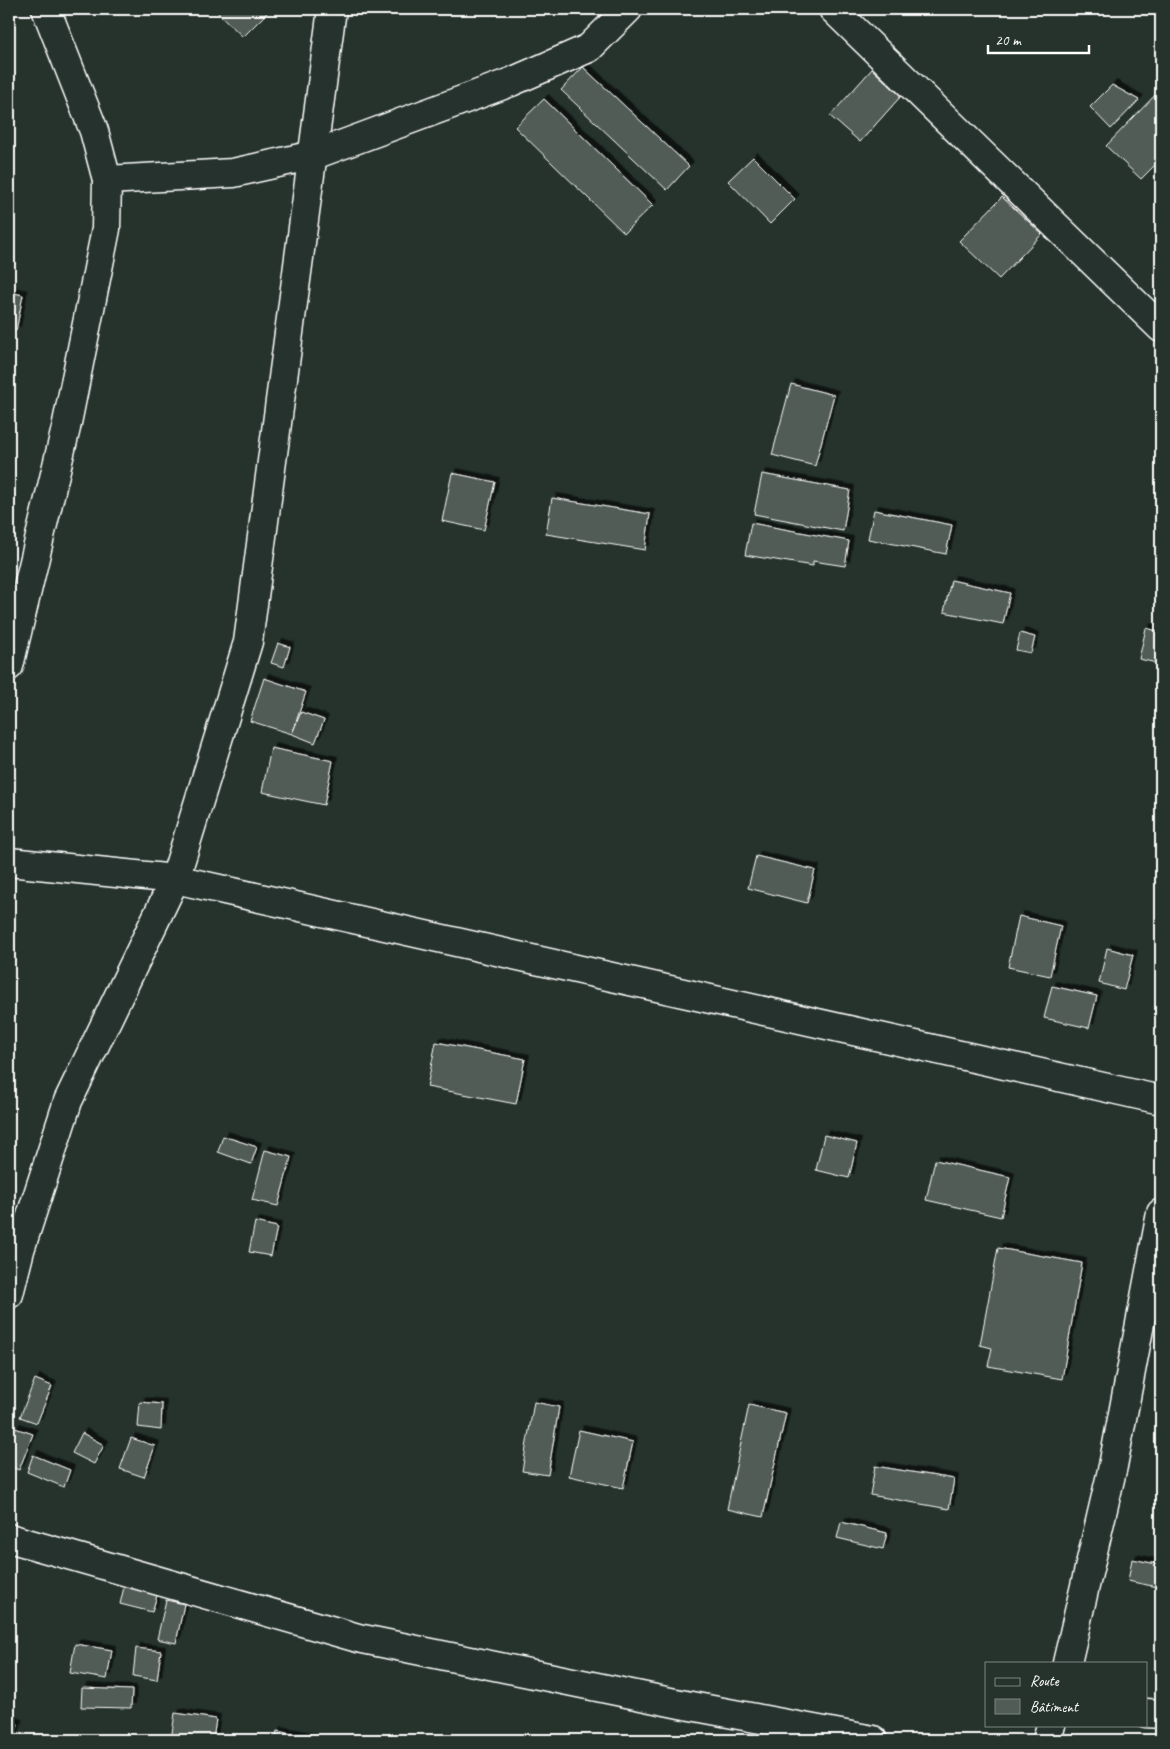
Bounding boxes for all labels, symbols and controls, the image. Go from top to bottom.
scale bar [988,22,1089,54]
text: 20 m [995,31,1022,50]
legend [985,1662,1148,1726]
text: Route [1030,1672,1060,1691]
text: Bâtiment [1030,1698,1080,1717]

